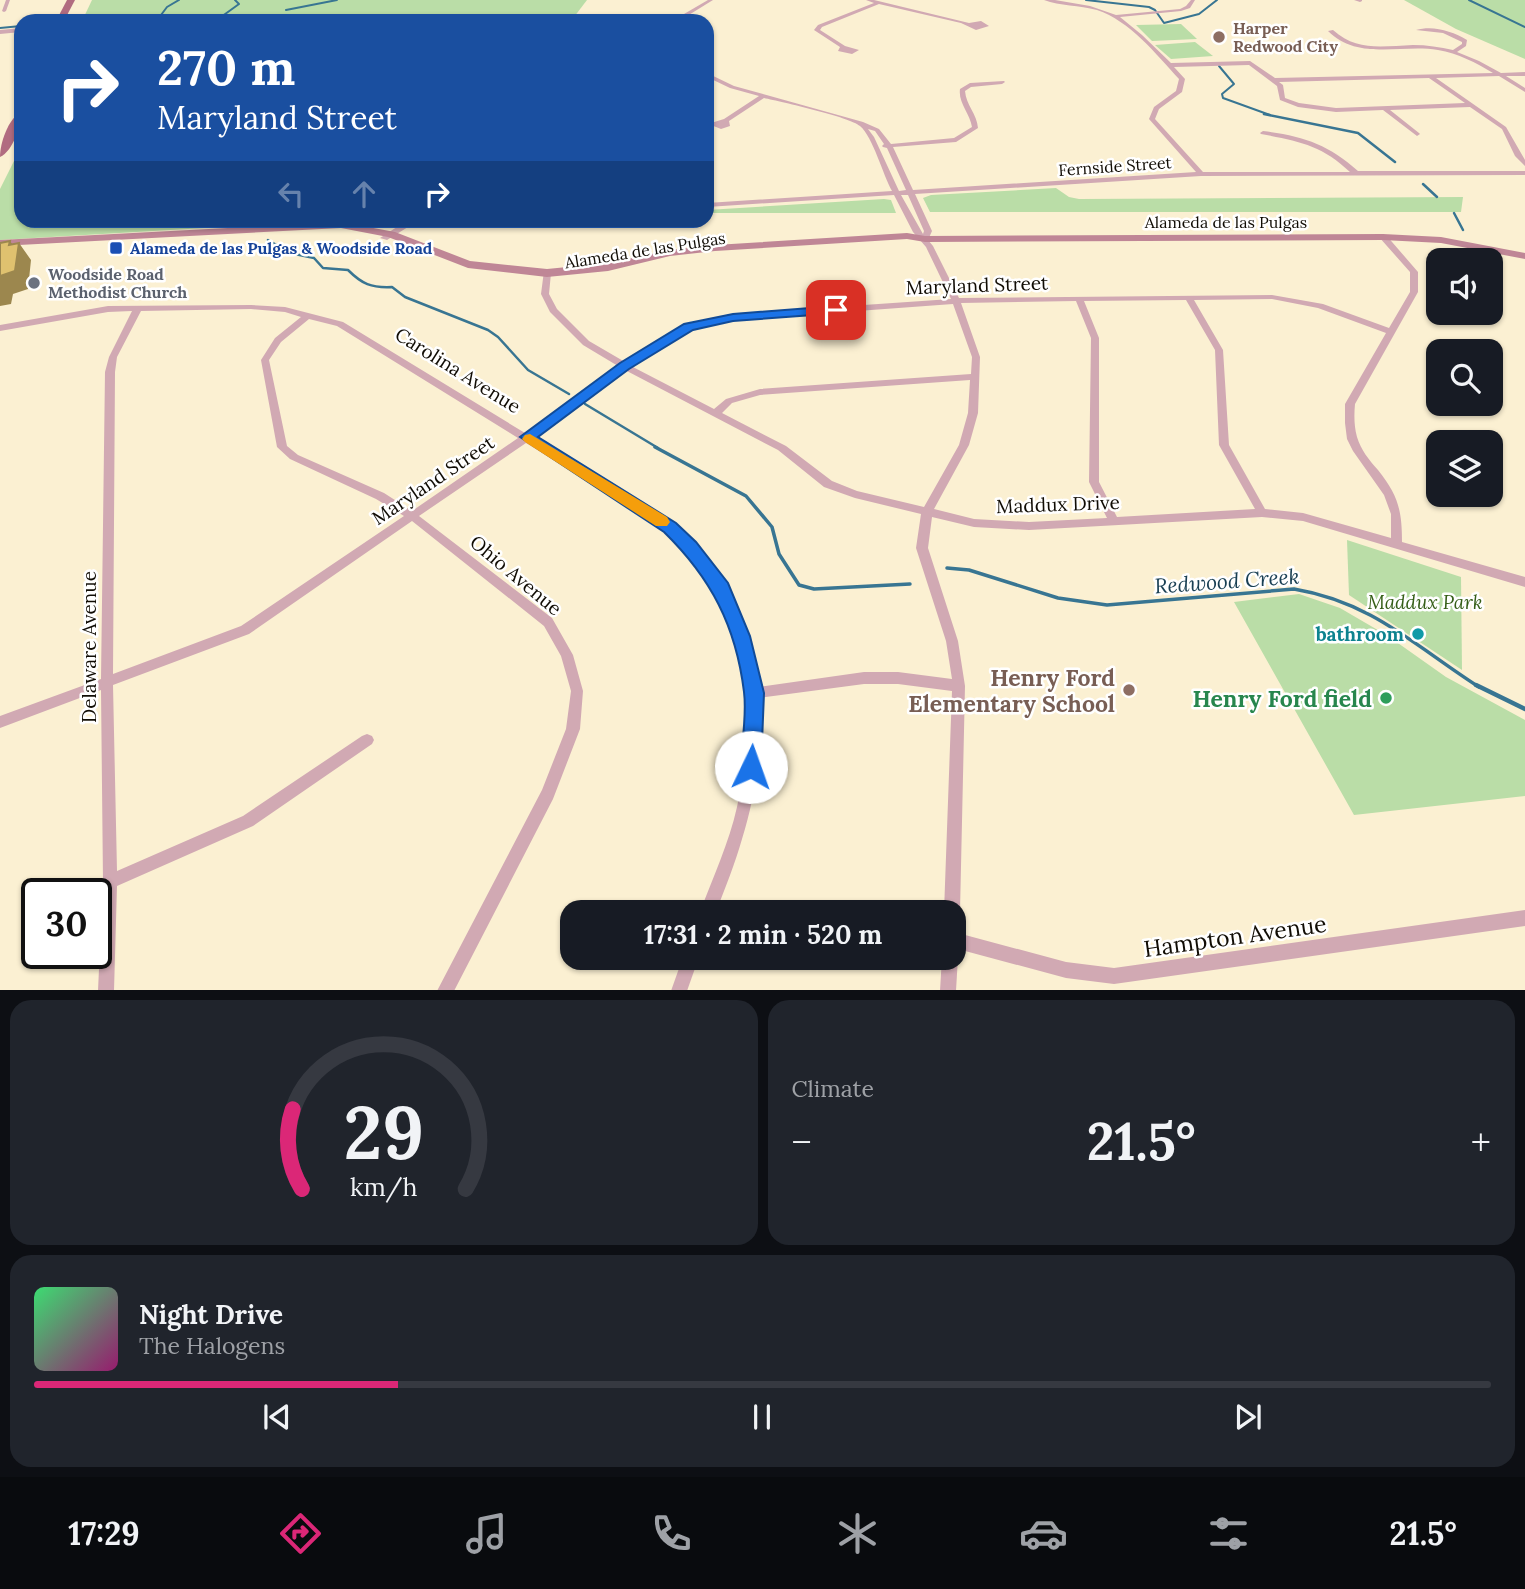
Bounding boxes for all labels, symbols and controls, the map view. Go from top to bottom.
place label: Harper Redwood City [1233,18,1338,56]
marker: Harper Redwood City [1211,29,1227,45]
text: 270 m [157,36,295,98]
icon: right [42,42,133,133]
text: Maryland Street [157,97,397,138]
street label: Fernside Street [1058,152,1173,180]
icon: left [272,175,310,213]
icon: ahead [345,175,383,213]
icon: right [418,175,456,213]
street label: Alameda de las Pulgas [1144,212,1307,232]
street label: Alameda de las Pulgas [562,227,727,273]
place label: Alameda de las Pulgas & Woodside Road [130,238,433,258]
marker: Alameda de las Pulgas & Woodside Road [108,240,124,256]
map controls [1426,248,1503,507]
button: sound [1426,248,1503,325]
place label: Woodside Road Methodist Church [48,264,187,302]
street label: Maryland Street [905,270,1049,299]
marker: Woodside Road Methodist Church [26,275,42,291]
pin [806,280,866,340]
icon: arrive [817,291,855,329]
street label: Carolina Avenue [391,322,525,418]
button: search [1426,339,1503,416]
street label: Maryland Street [367,430,499,530]
button: layers [1426,430,1503,507]
street label: Maddux Drive [996,490,1120,518]
street label: Ohio Avenue [465,530,567,620]
water label: Redwood Creek [1154,562,1300,600]
street label: Delaware Avenue [77,571,101,723]
park label: Maddux Park [1367,590,1483,614]
place label: bathroom [1315,622,1405,646]
marker: bathroom [1410,626,1426,642]
place label: Henry Ford Elementary School [908,663,1115,718]
marker: Henry Ford Elementary School [1121,682,1137,698]
place label: Henry Ford field [1193,684,1372,713]
marker: Henry Ford field [1378,690,1394,706]
position arrow [714,730,788,804]
speed limit sign: 30 [21,878,112,969]
street label: Hampton Avenue [1142,909,1328,963]
text: 17:31 · 2 min · 520 m [644,918,882,951]
text: Climate [792,1074,874,1103]
text: 29 [343,1086,424,1179]
text: 21.5° [1087,1108,1196,1174]
text: − [792,1118,812,1166]
text: + [1471,1118,1491,1166]
text: km/h [350,1170,418,1202]
text: Night Drive [139,1298,283,1331]
text: The Halogens [139,1331,285,1360]
icon: previous [258,1398,296,1436]
icon: pause [743,1398,781,1436]
icon: next [1229,1398,1267,1436]
icon: directions [276,1509,325,1558]
icon: music [462,1509,511,1558]
icon: phone [647,1509,696,1558]
icon: climate [833,1509,882,1558]
icon: car [1019,1509,1068,1558]
icon: filters [1204,1509,1253,1558]
text: 17:29 [68,1513,140,1554]
text: 21.5° [1390,1513,1457,1554]

